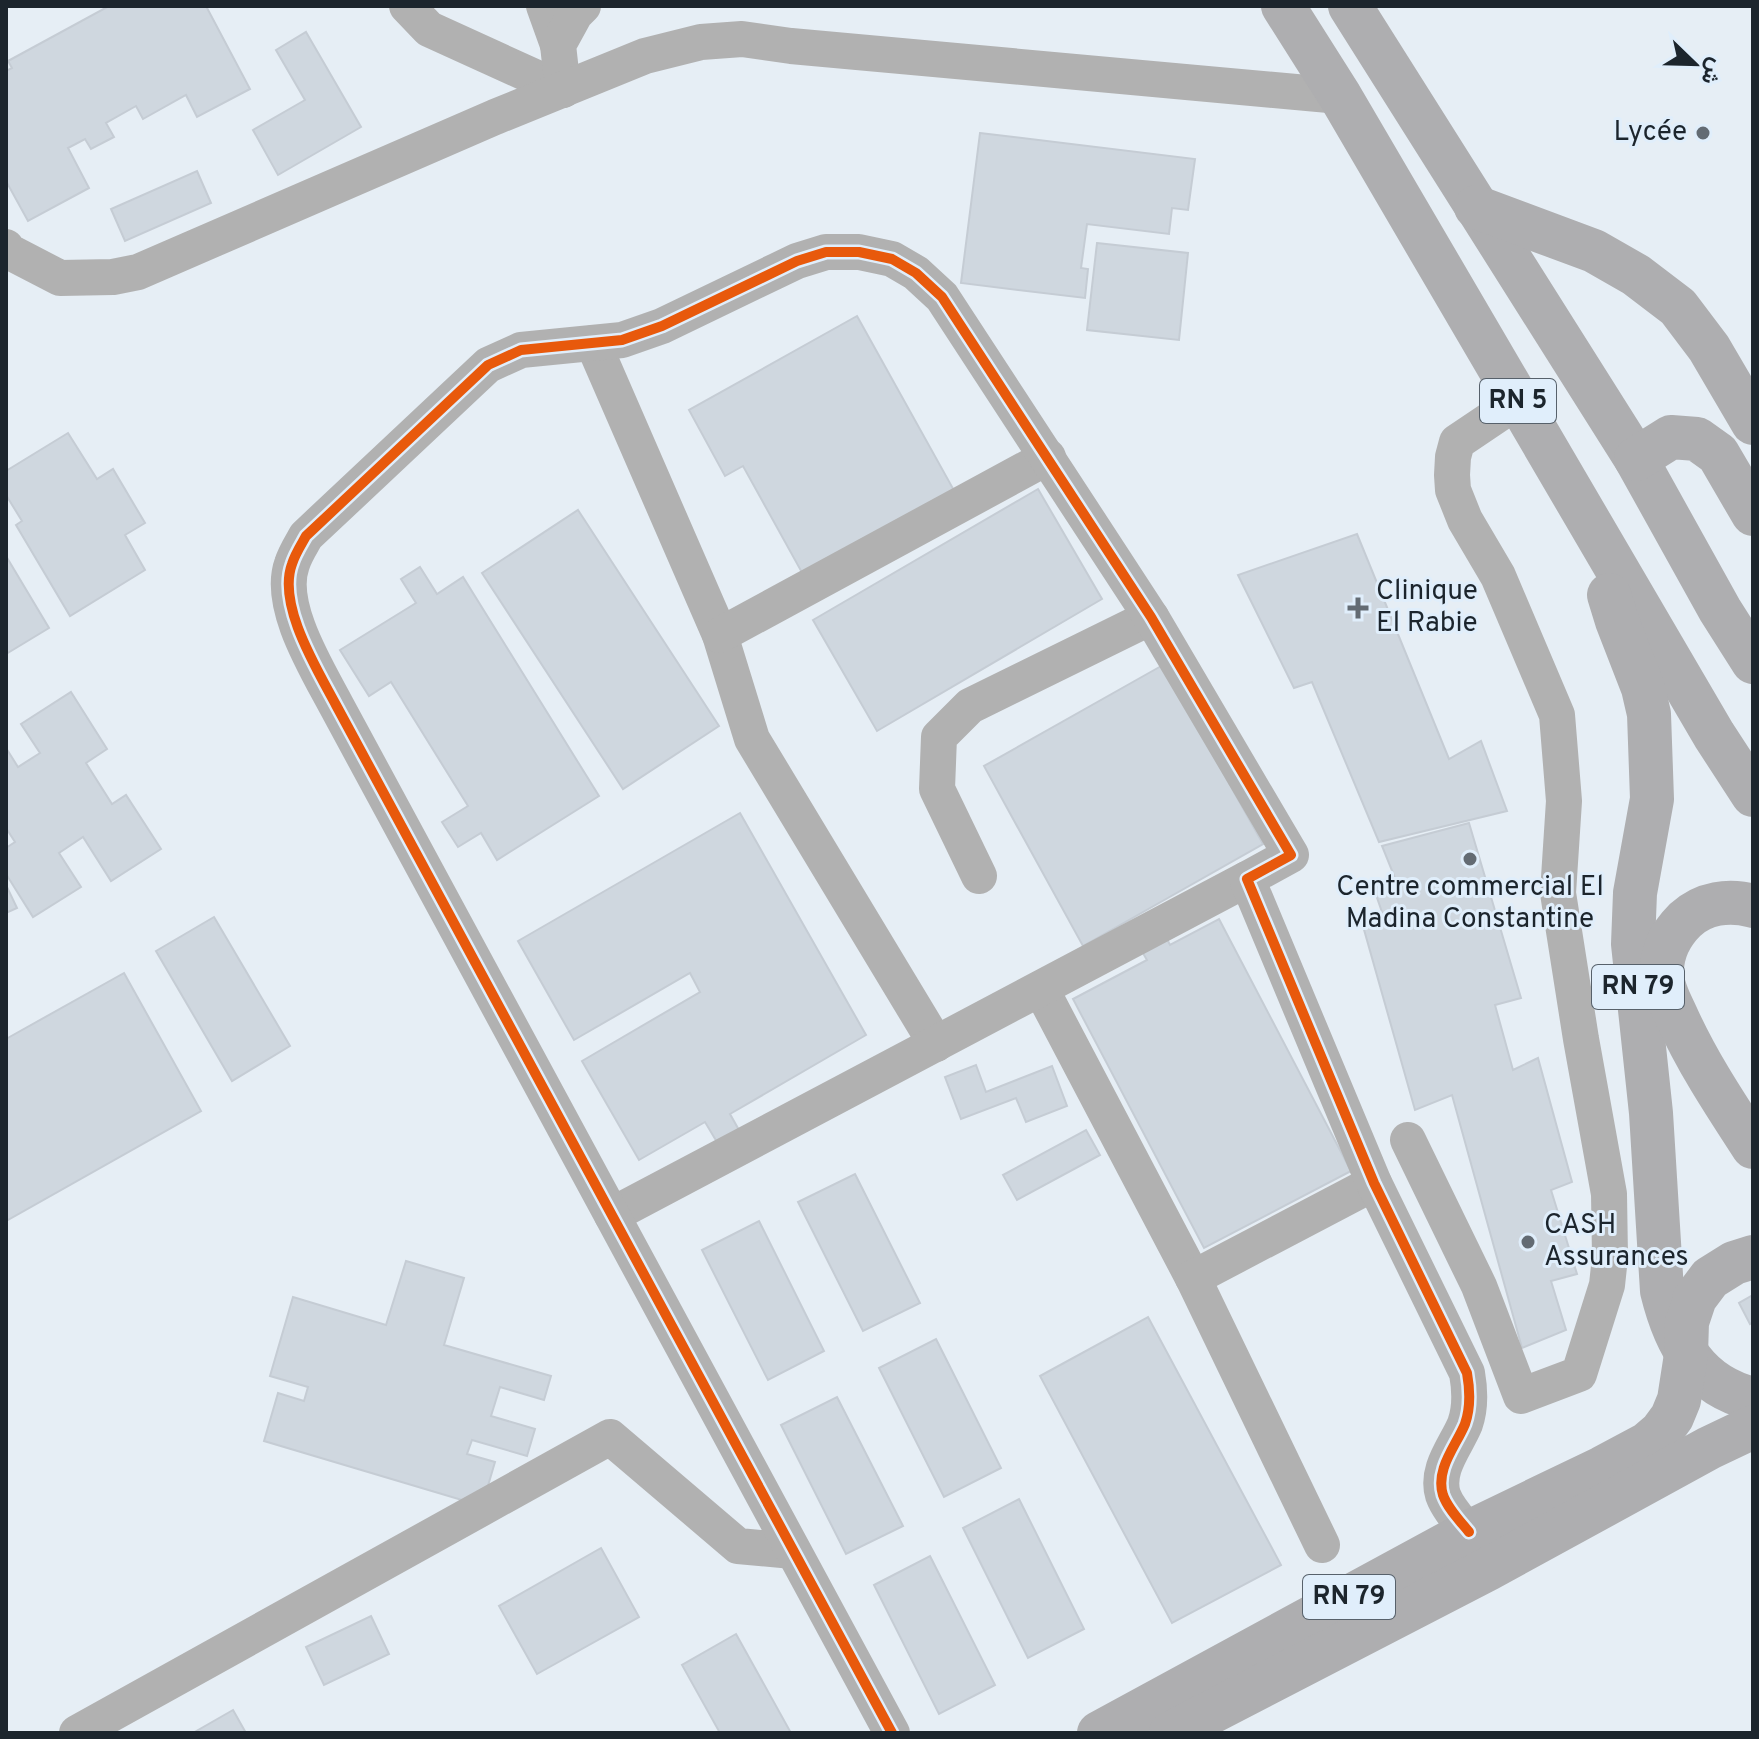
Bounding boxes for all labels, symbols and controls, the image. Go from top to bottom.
north arrow [1655,24,1735,104]
text: ش [1694,53,1729,88]
place label: Lycée [1613,115,1687,151]
marker: Lycée [1694,124,1712,142]
road number: RN 5 [1480,379,1556,423]
place label: Clinique El Rabie [1376,574,1478,642]
marker: Clinique El Rabie [1347,597,1369,619]
marker: Centre commercial El Madina Constantine [1461,850,1479,868]
place label: Centre commercial El Madina Constantine [1336,870,1604,938]
road number: RN 79 [1592,965,1684,1009]
place label: CASH Assurances [1544,1208,1689,1276]
marker: CASH Assurances [1519,1233,1537,1251]
road number: RN 79 [1303,1575,1395,1619]

